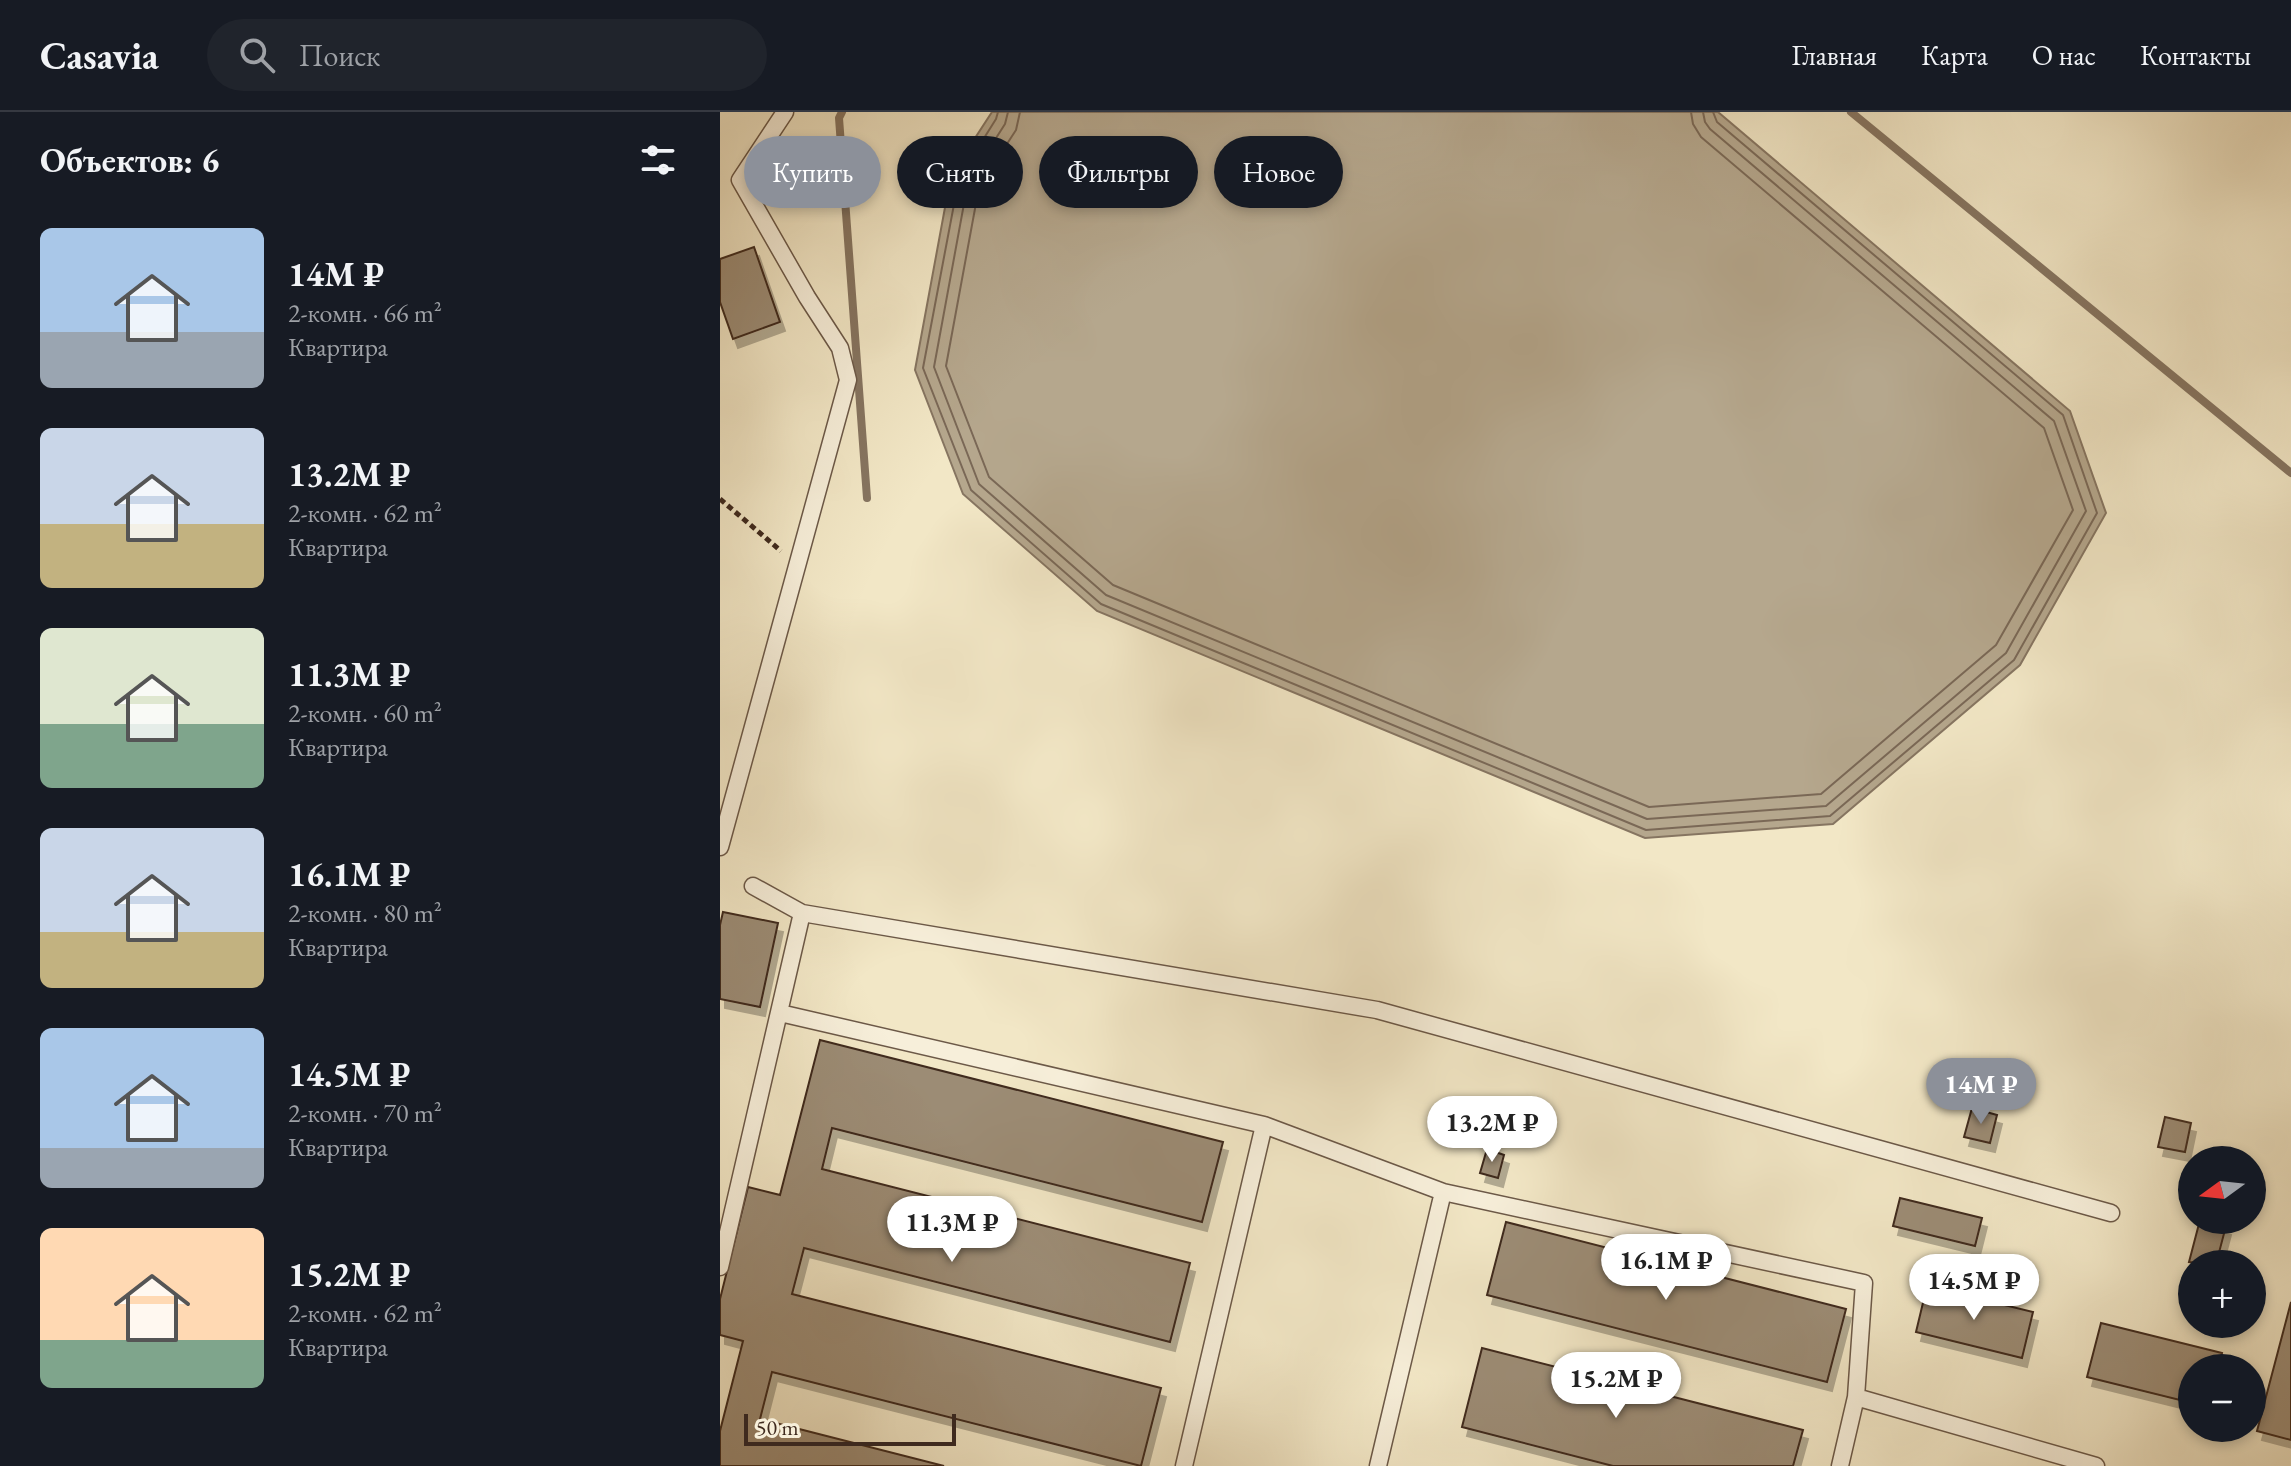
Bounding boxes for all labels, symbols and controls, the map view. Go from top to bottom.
search box [207,19,767,91]
text: Casavia [40,31,159,80]
icon: search [235,33,279,77]
text: Поиск [299,36,380,75]
text: Главная [1792,37,1877,73]
text: Карта [1921,37,1988,73]
text: О нас [2032,37,2096,73]
text: Контакты [2140,37,2251,73]
chip: Купить [744,136,881,208]
chip: Снять [897,136,1023,208]
chip: Фильтры [1039,136,1198,208]
chip: Новое [1214,136,1343,208]
text: Объектов: 6 [40,138,219,182]
icon: filters [636,138,680,182]
text: 14M ₽ [288,252,384,296]
icon: home [104,260,200,356]
text: 2-комн. · 66 m² [288,296,442,330]
text: Квартира [288,330,388,364]
text: 13.2M ₽ [288,452,411,496]
icon: home [104,460,200,556]
text: 2-комн. · 62 m² [288,496,442,530]
text: Квартира [288,530,388,564]
text: 11.3M ₽ [288,652,411,696]
icon: home [104,660,200,756]
text: 2-комн. · 60 m² [288,696,442,730]
text: Квартира [288,730,388,764]
text: 16.1M ₽ [288,852,411,896]
icon: home [104,860,200,956]
text: 2-комн. · 80 m² [288,896,442,930]
text: Квартира [288,930,388,964]
text: 14.5M ₽ [288,1052,411,1096]
pin: 14M ₽ [1925,1058,2037,1126]
icon: home [104,1060,200,1156]
text: 14M ₽ [1944,1067,2018,1101]
text: 2-комн. · 70 m² [288,1096,442,1130]
pin: 13.2M ₽ [1418,1096,1566,1164]
text: 13.2M ₽ [1445,1105,1539,1139]
text: Квартира [288,1130,388,1164]
north arrow [2178,1146,2266,1234]
map controls [2178,1146,2266,1442]
pin: 11.3M ₽ [878,1196,1026,1264]
text: 11.3M ₽ [905,1205,999,1239]
pin: 16.1M ₽ [1592,1234,1740,1302]
text: 16.1M ₽ [1619,1243,1713,1277]
button: + [2178,1250,2266,1338]
text: 15.2M ₽ [288,1252,411,1296]
pin: 14.5M ₽ [1900,1254,2048,1322]
icon: home [104,1260,200,1356]
text: 14.5M ₽ [1927,1263,2021,1297]
text: 2-комн. · 62 m² [288,1296,442,1330]
text: Квартира [288,1330,388,1364]
pin: 15.2M ₽ [1542,1352,1690,1420]
button: − [2178,1354,2266,1442]
text: 15.2M ₽ [1569,1361,1663,1395]
scale bar [744,1410,956,1446]
text: 50 m [756,1413,799,1442]

